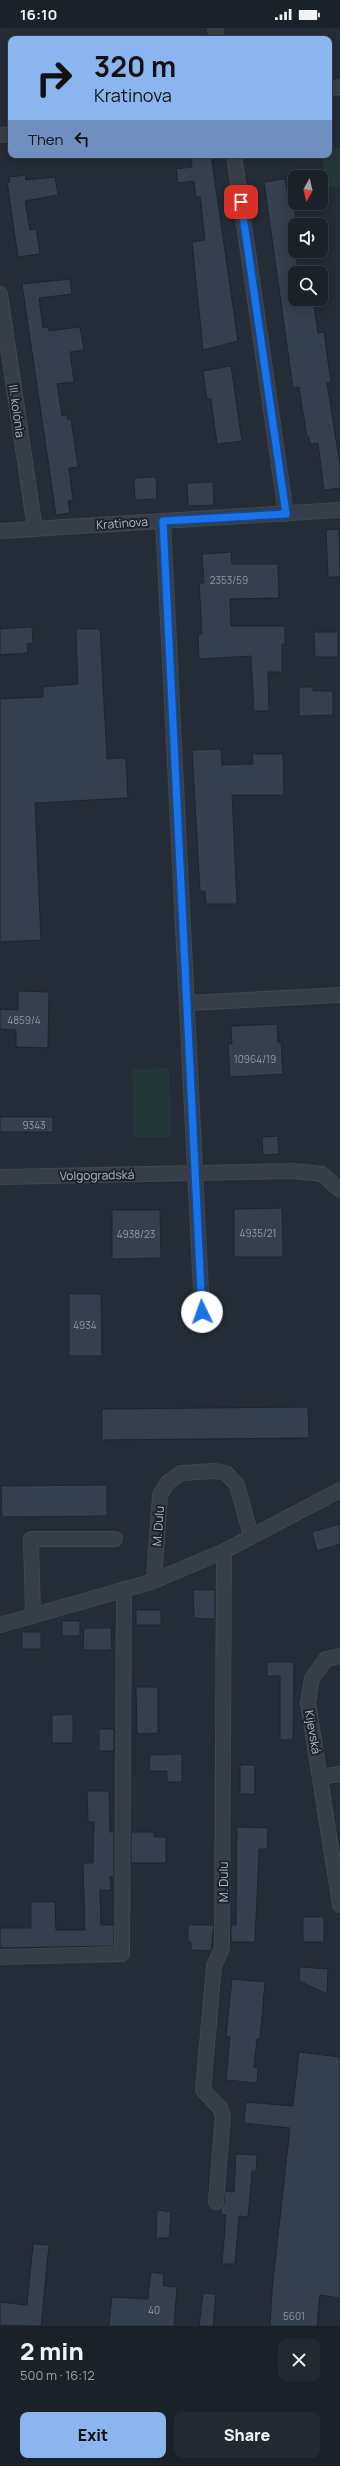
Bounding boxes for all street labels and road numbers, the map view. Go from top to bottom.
street label: III. kolónia [5,383,29,439]
street label: Kratinova [96,513,148,533]
street label: Volgogradská [60,1166,134,1184]
street label: M. Dulu [148,1505,168,1547]
street label: Kijevská [301,1709,325,1755]
street label: M. Dulu [215,1862,232,1902]

